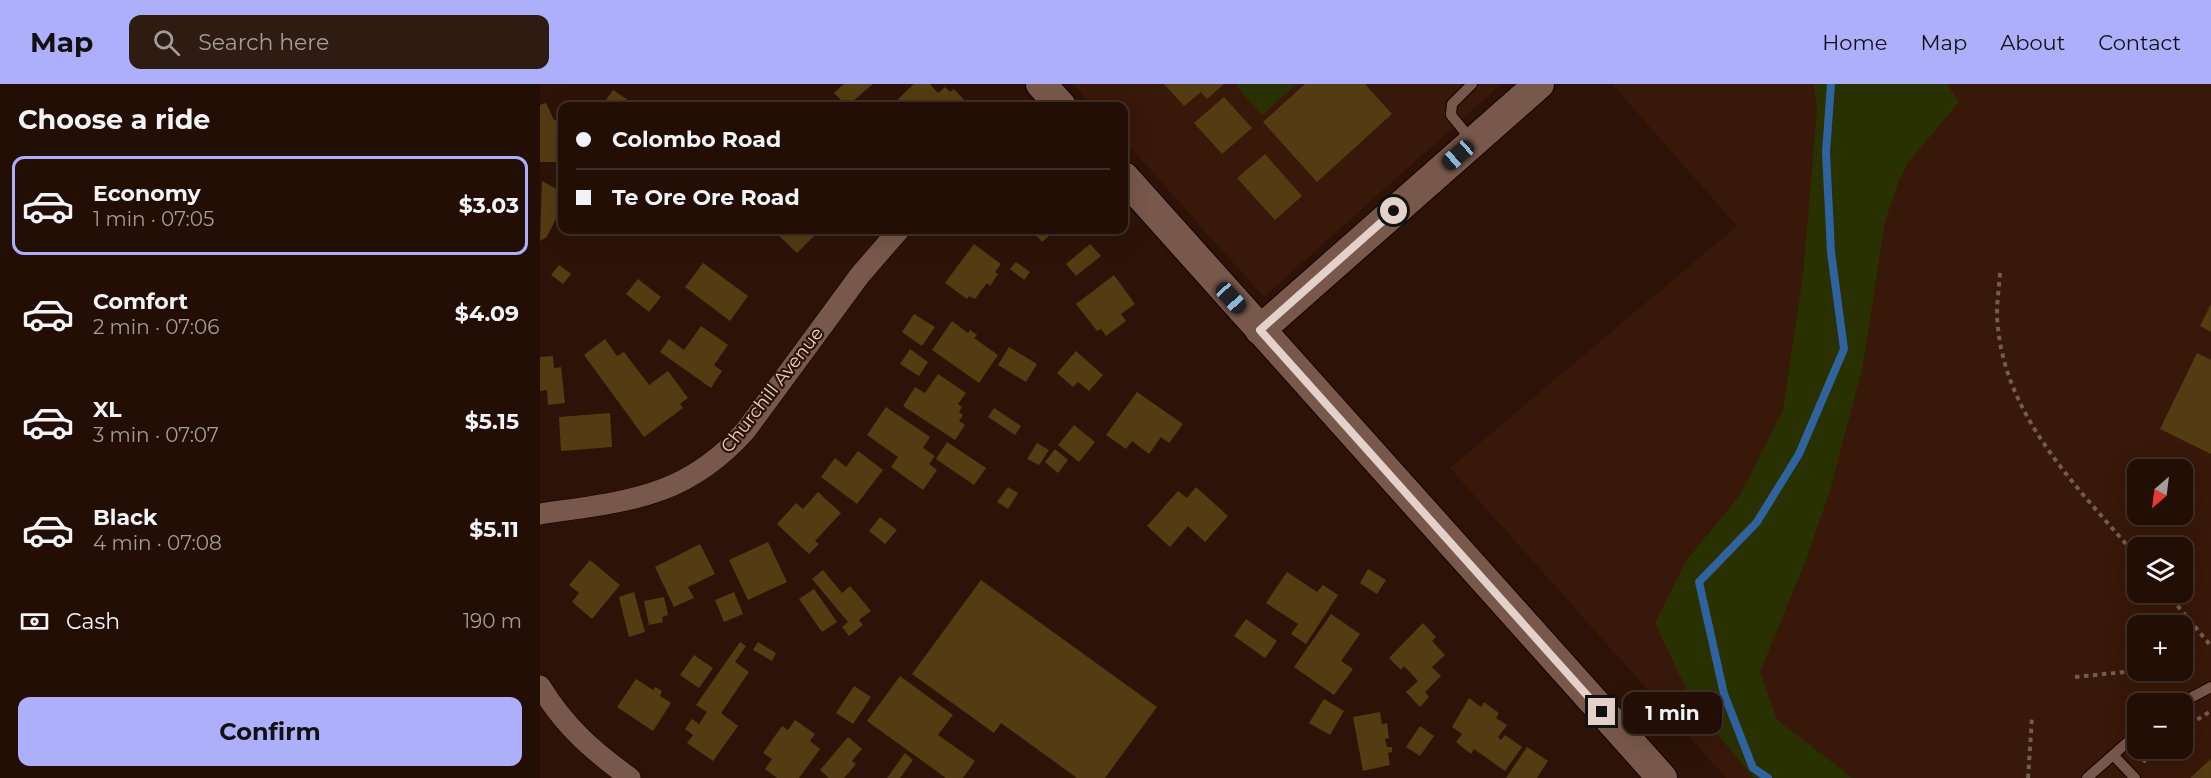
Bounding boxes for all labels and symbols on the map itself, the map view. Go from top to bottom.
car [1439,136,1477,174]
route start [1380,197,1407,224]
car [1212,279,1250,317]
street label: Churchill Avenue [716,323,828,457]
north arrow [2127,459,2193,525]
callout: 1 min [1623,691,1722,733]
route end [1588,698,1615,725]

